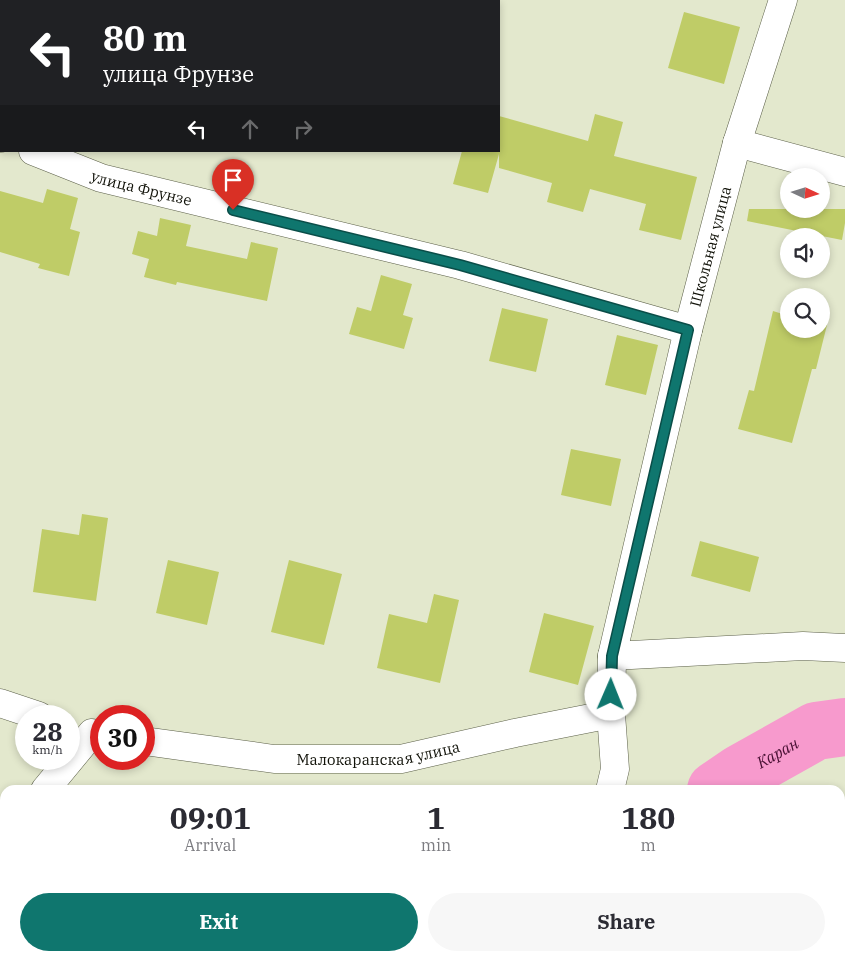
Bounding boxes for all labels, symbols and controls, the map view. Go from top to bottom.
text: 80 m [103,15,187,61]
icon: left [20,20,85,85]
text: улица Фрунзе [103,59,254,88]
icon: left [183,115,211,143]
icon: ahead [236,115,264,143]
icon: right [289,115,317,143]
pin [212,159,254,210]
street label: улица Фрунзе [88,166,194,209]
icon: arrive [219,166,247,194]
north arrow [780,168,830,218]
map controls [780,168,830,338]
street label: Школьная улица [685,184,735,309]
button: sound [780,228,830,278]
button: search [780,288,830,338]
position arrow [584,668,636,720]
speed limit sign: 30 [90,705,155,770]
text: 28 [32,715,63,748]
water label: Каран [752,733,802,773]
street label: Малокаранская улица [296,736,462,769]
text: km/h [32,742,63,757]
text: 09:01 [170,798,251,837]
text: 1 [427,798,445,837]
text: 180 [621,798,675,837]
text: Arrival [184,835,236,855]
text: min [421,835,451,855]
text: m [641,835,656,855]
button: Exit [20,893,418,951]
button: Share [428,893,825,951]

